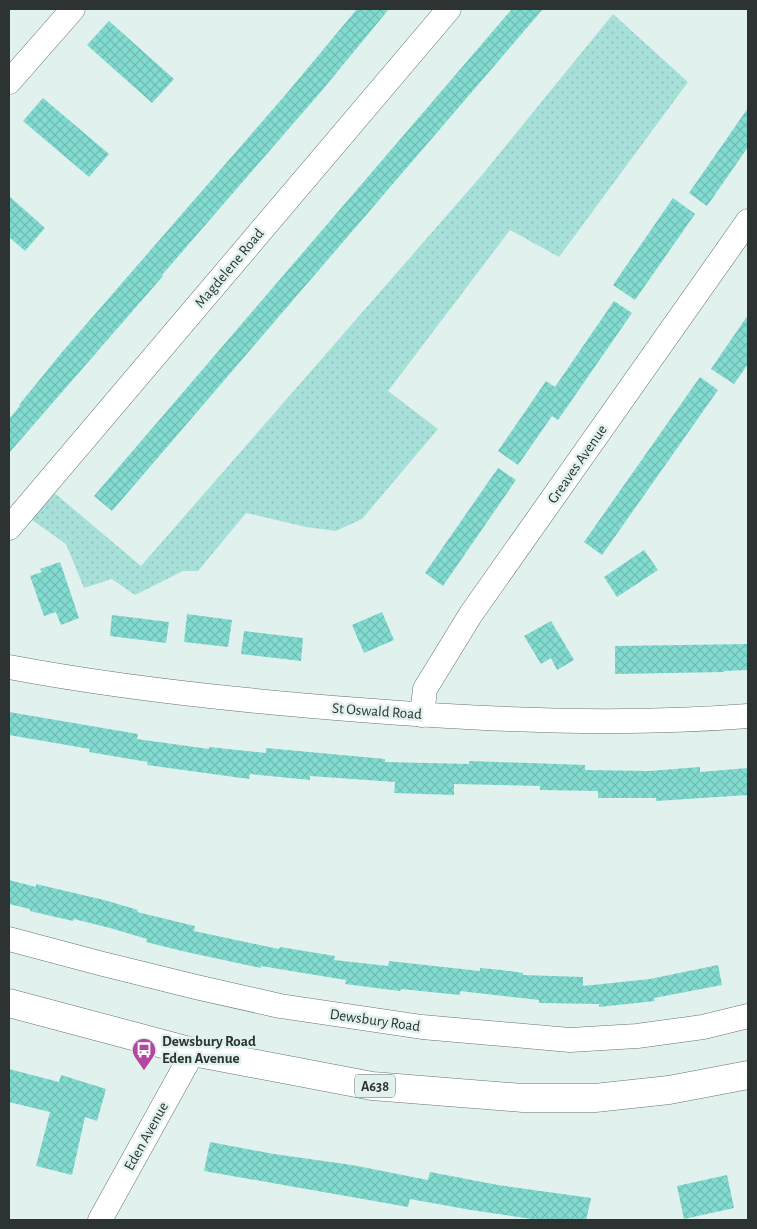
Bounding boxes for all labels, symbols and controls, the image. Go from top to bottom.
street label: Magdelene Road [192,226,267,311]
street label: Greaves Avenue [545,422,610,506]
street label: St Oswald Road [332,701,423,722]
street label: Dewsbury Road [329,1007,421,1034]
place label: Dewsbury Road Eden Avenue [162,1034,256,1066]
bus stop icon: Dewsbury Road Eden Avenue [131,1037,157,1071]
road number: A638 [355,1074,395,1098]
street label: Eden Avenue [122,1100,171,1173]

